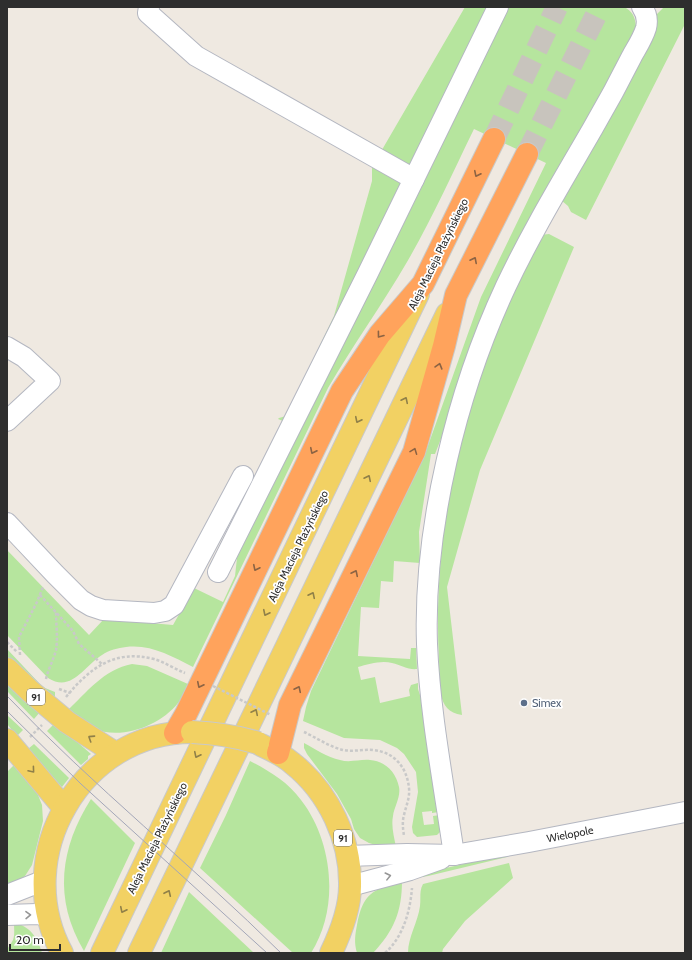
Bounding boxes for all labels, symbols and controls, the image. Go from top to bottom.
one-way arrow [474,169,482,177]
street label: Aleja Macieja Płażyńskiego [405,196,471,312]
one-way arrow [469,256,476,264]
one-way arrow [377,330,384,337]
one-way arrow [434,363,443,370]
one-way arrow [400,397,408,405]
one-way arrow [355,415,363,423]
one-way arrow [310,447,318,454]
one-way arrow [409,448,417,455]
one-way arrow [363,475,371,482]
street label: Aleja Macieja Płażyńskiego [265,488,331,604]
one-way arrow [253,564,261,571]
one-way arrow [351,569,358,577]
one-way arrow [307,592,314,600]
one-way arrow [263,608,270,616]
one-way arrow [197,681,205,689]
one-way arrow [293,686,301,693]
road number: 91 [27,689,45,705]
place label: Simex [532,696,562,710]
marker: Simex [519,698,529,708]
one-way arrow [250,709,258,717]
one-way arrow [88,735,95,743]
one-way arrow [194,751,202,758]
one-way arrow [28,765,35,773]
street label: Aleja Macieja Płażyńskiego [124,780,190,896]
street label: Wielopole [545,823,595,845]
road number: 91 [334,830,352,846]
one-way arrow [384,872,391,881]
one-way arrow [163,889,171,897]
one-way arrow [120,906,128,913]
one-way arrow [25,910,31,919]
scale bar [10,926,60,952]
text: 20 m [16,932,44,947]

